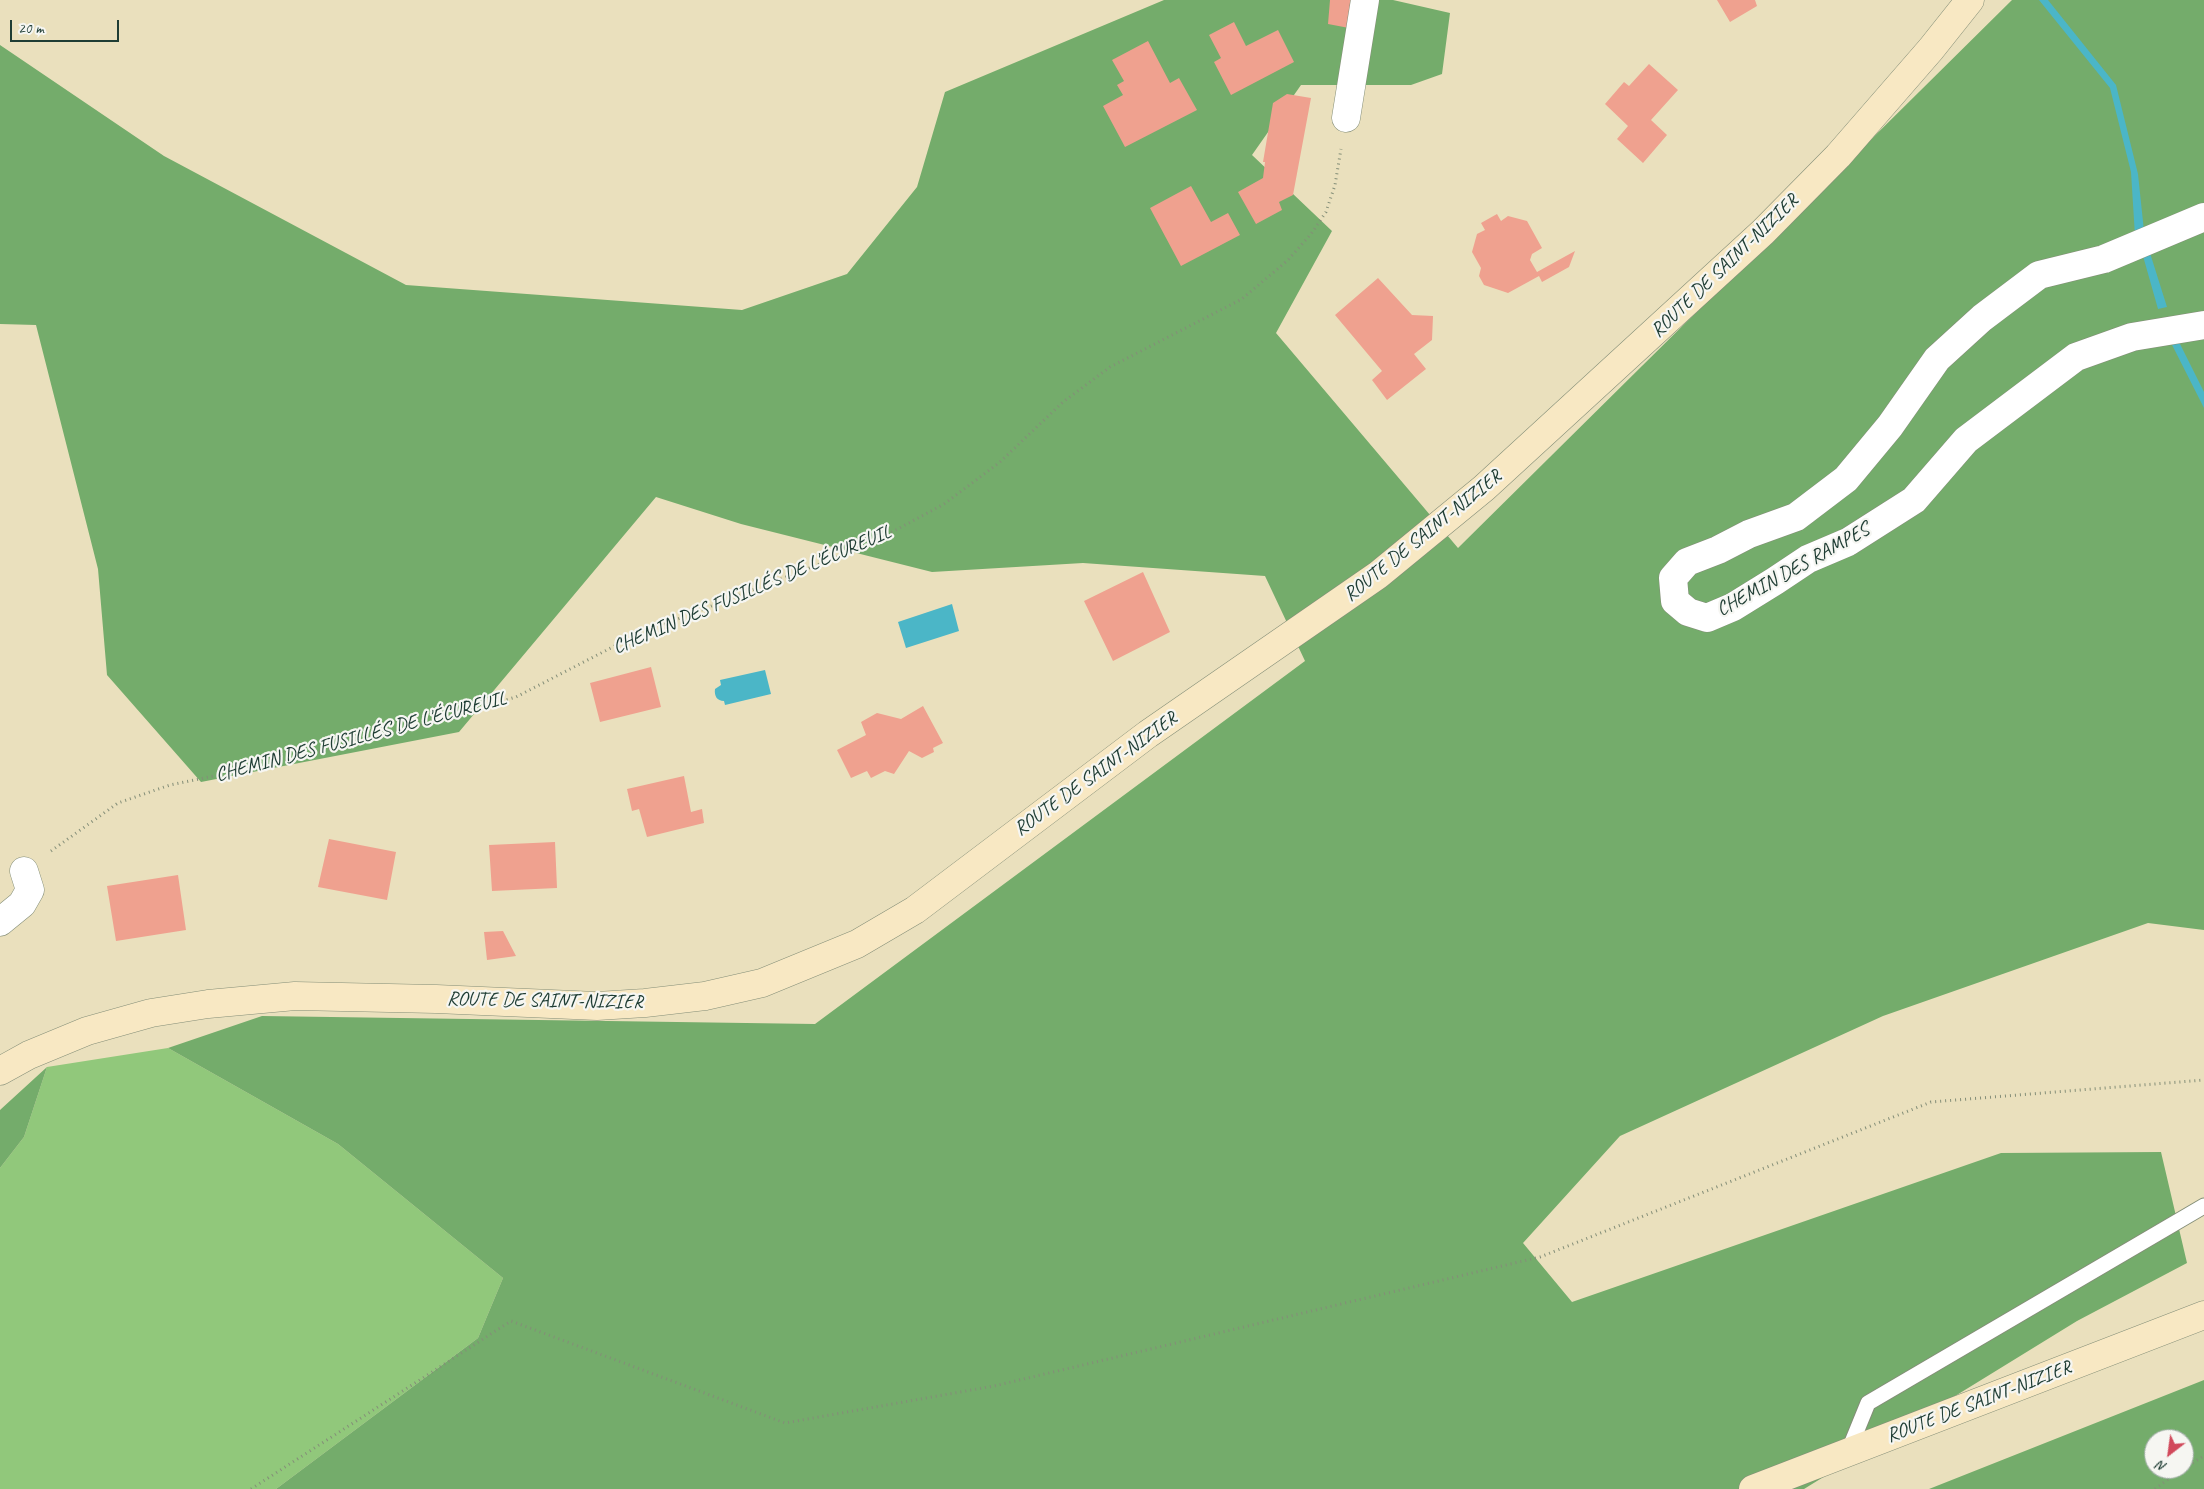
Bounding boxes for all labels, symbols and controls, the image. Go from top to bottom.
scale bar [12,10,121,42]
text: 20 m [18,19,44,38]
street label: ROUTE DE SAINT-NIZIER [1646,189,1804,343]
street label: ROUTE DE SAINT-NIZIER [1339,465,1507,607]
street label: CHEMIN DES RAMPES [1712,518,1874,622]
street label: CHEMIN DES FUSILLÉS DE L'ÉCUREUIL [609,520,895,660]
street label: CHEMIN DES FUSILLÉS DE L'ÉCUREUIL [213,687,509,787]
street label: ROUTE DE SAINT-NIZIER [1010,707,1182,841]
street label: ROUTE DE SAINT-NIZIER [447,987,643,1015]
street label: ROUTE DE SAINT-NIZIER [1883,1356,2075,1448]
north arrow [2144,1429,2194,1479]
text: N [2154,1457,2170,1476]

